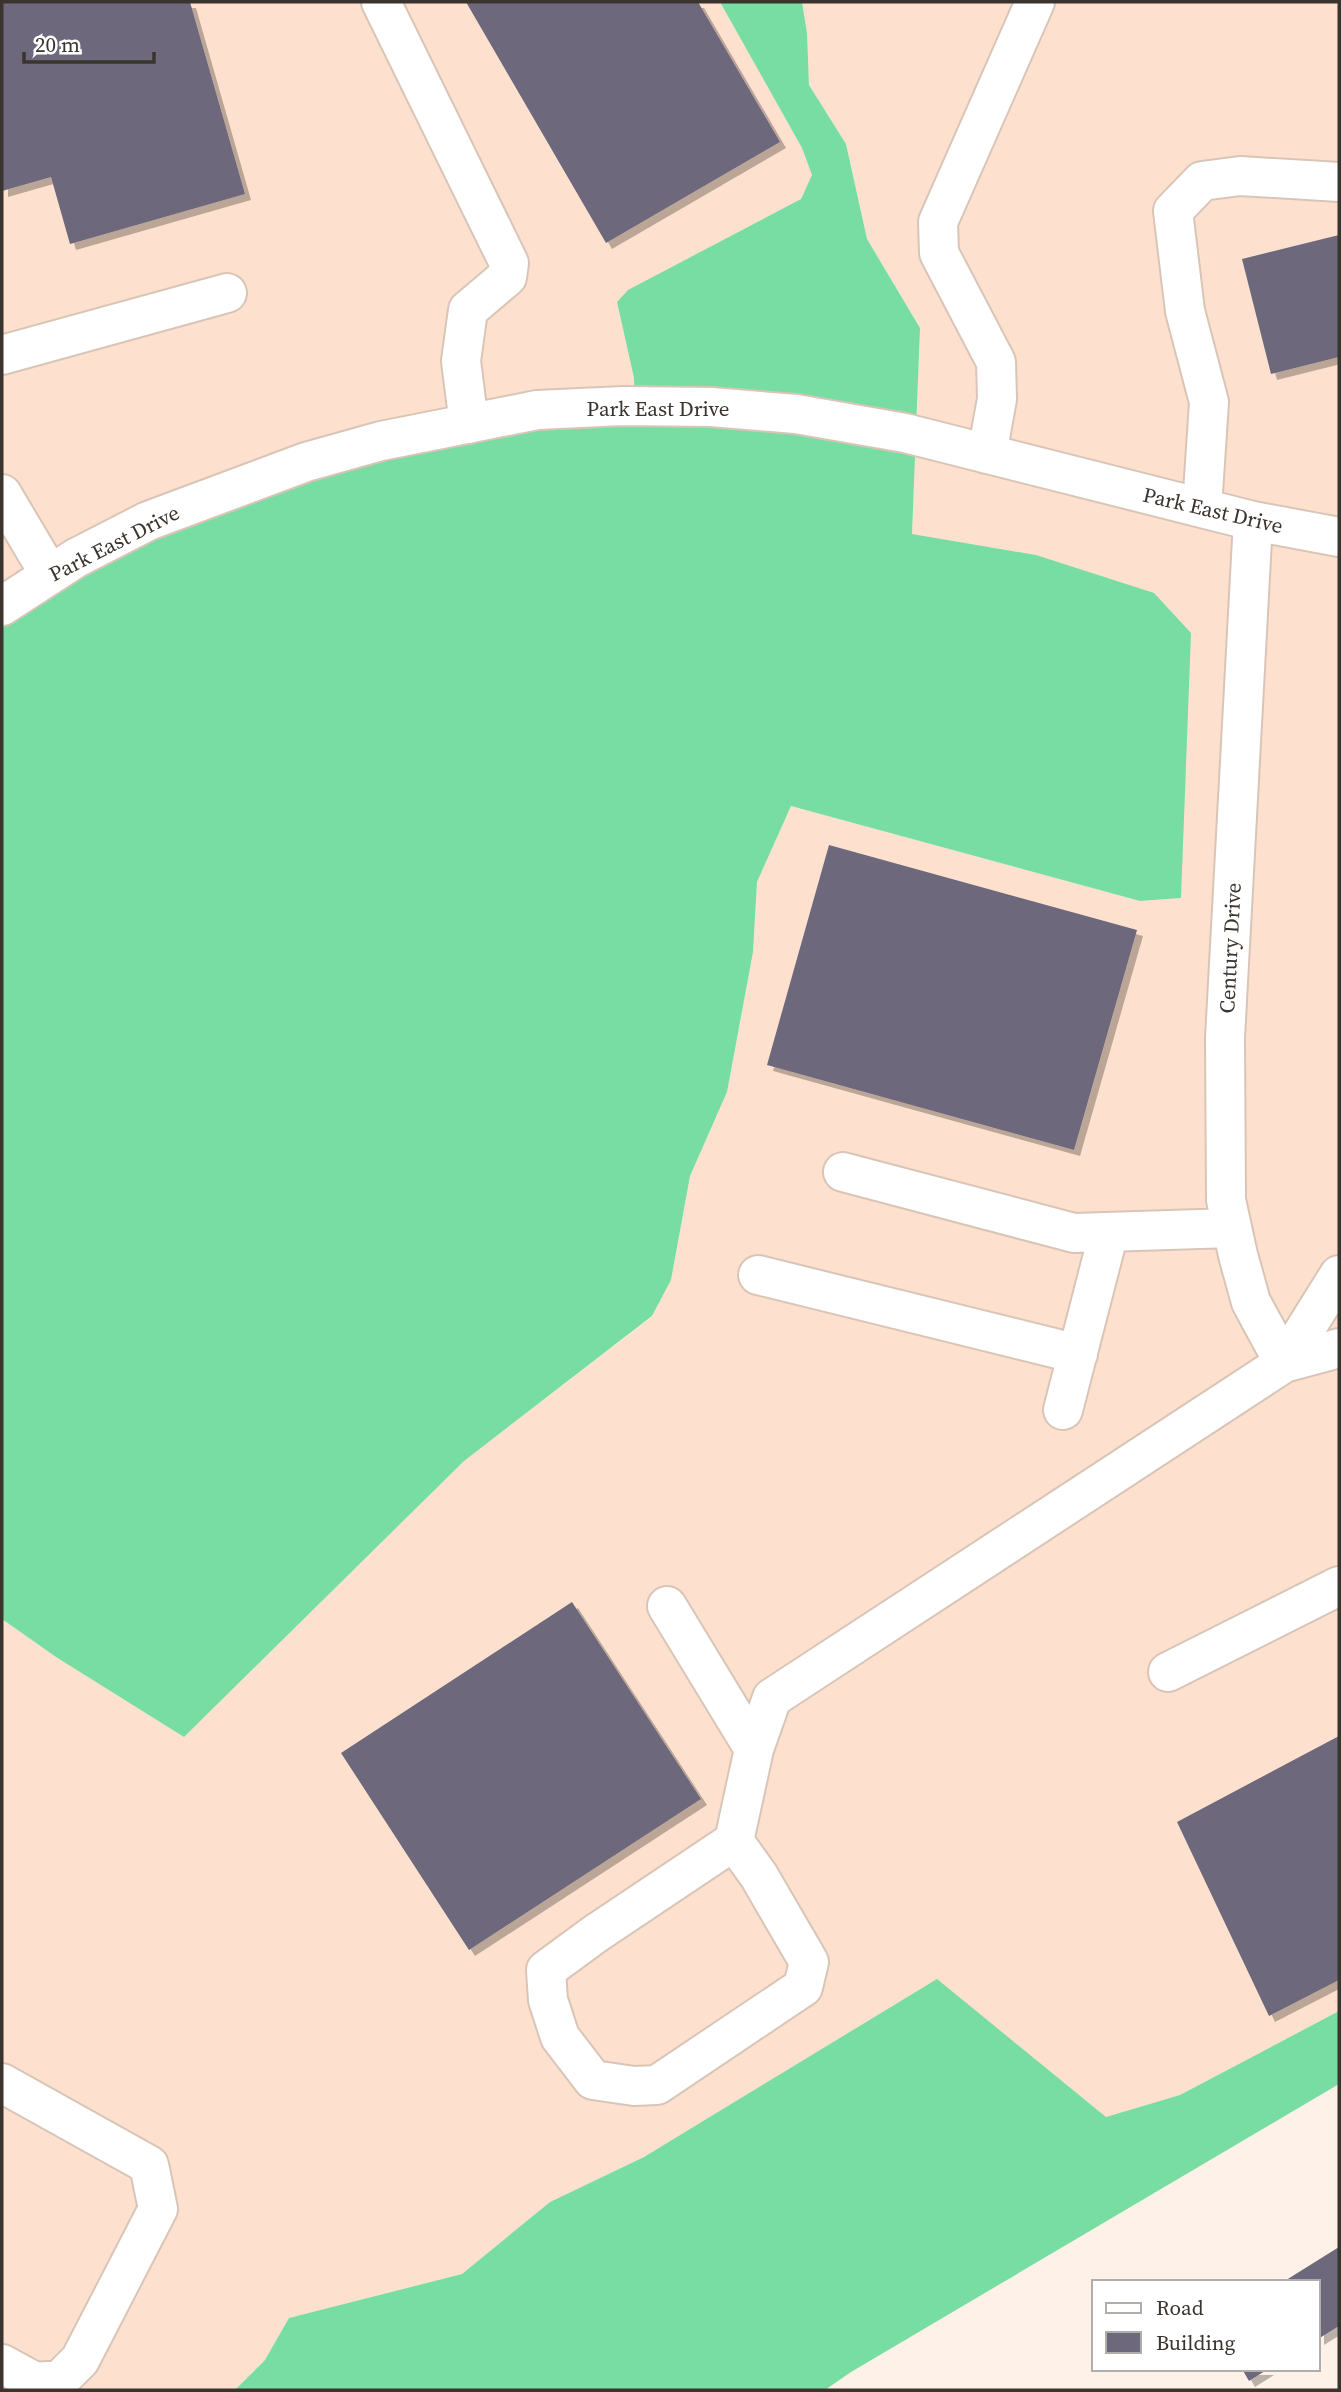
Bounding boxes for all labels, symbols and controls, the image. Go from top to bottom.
scale bar [24,21,154,65]
text: 20 m [35,30,80,59]
street label: Park East Drive [587,394,729,423]
street label: Park East Drive [1140,480,1286,540]
street label: Park East Drive [44,498,184,588]
street label: Century Drive [1212,882,1248,1014]
legend [1092,2280,1320,2371]
text: Road [1156,2293,1204,2322]
text: Building [1156,2328,1235,2357]

